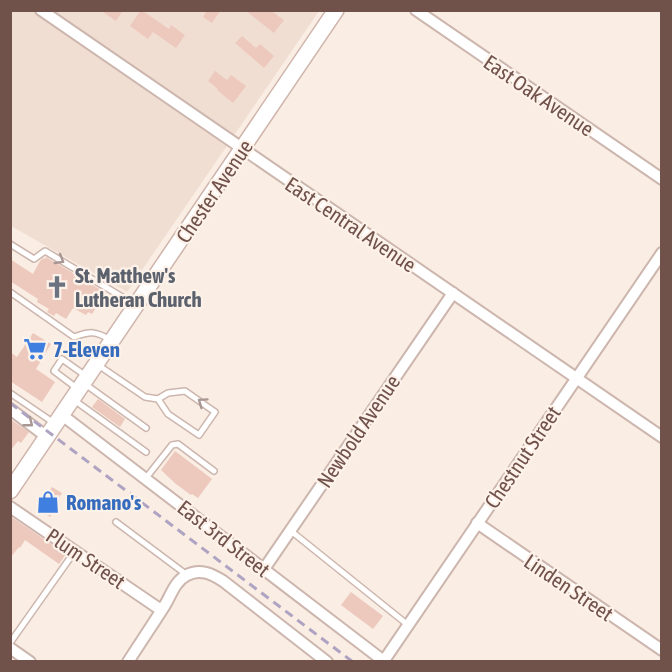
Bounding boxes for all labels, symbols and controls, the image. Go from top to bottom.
street label: East Oak Avenue [480,49,598,141]
street label: Chester Avenue [171,135,257,247]
street label: East Central Avenue [281,171,421,277]
one-way arrow [54,252,64,264]
place label: St. Matthew's Lutheran Church [75,263,202,311]
church icon: St. Matthew's Lutheran Church [44,274,70,300]
supermarket icon: 7-Eleven [22,336,48,362]
place label: 7-Eleven [53,337,120,361]
street label: Newbold Avenue [312,370,404,492]
one-way arrow [197,398,208,409]
street label: Chestnut Street [479,401,565,513]
one-way arrow [22,415,33,426]
shop icon: Romano's [35,489,61,515]
place label: Romano's [66,490,142,514]
street label: East 3rd Street [173,495,275,581]
street label: Plum Street [42,523,130,593]
street label: Linden Street [520,549,618,625]

